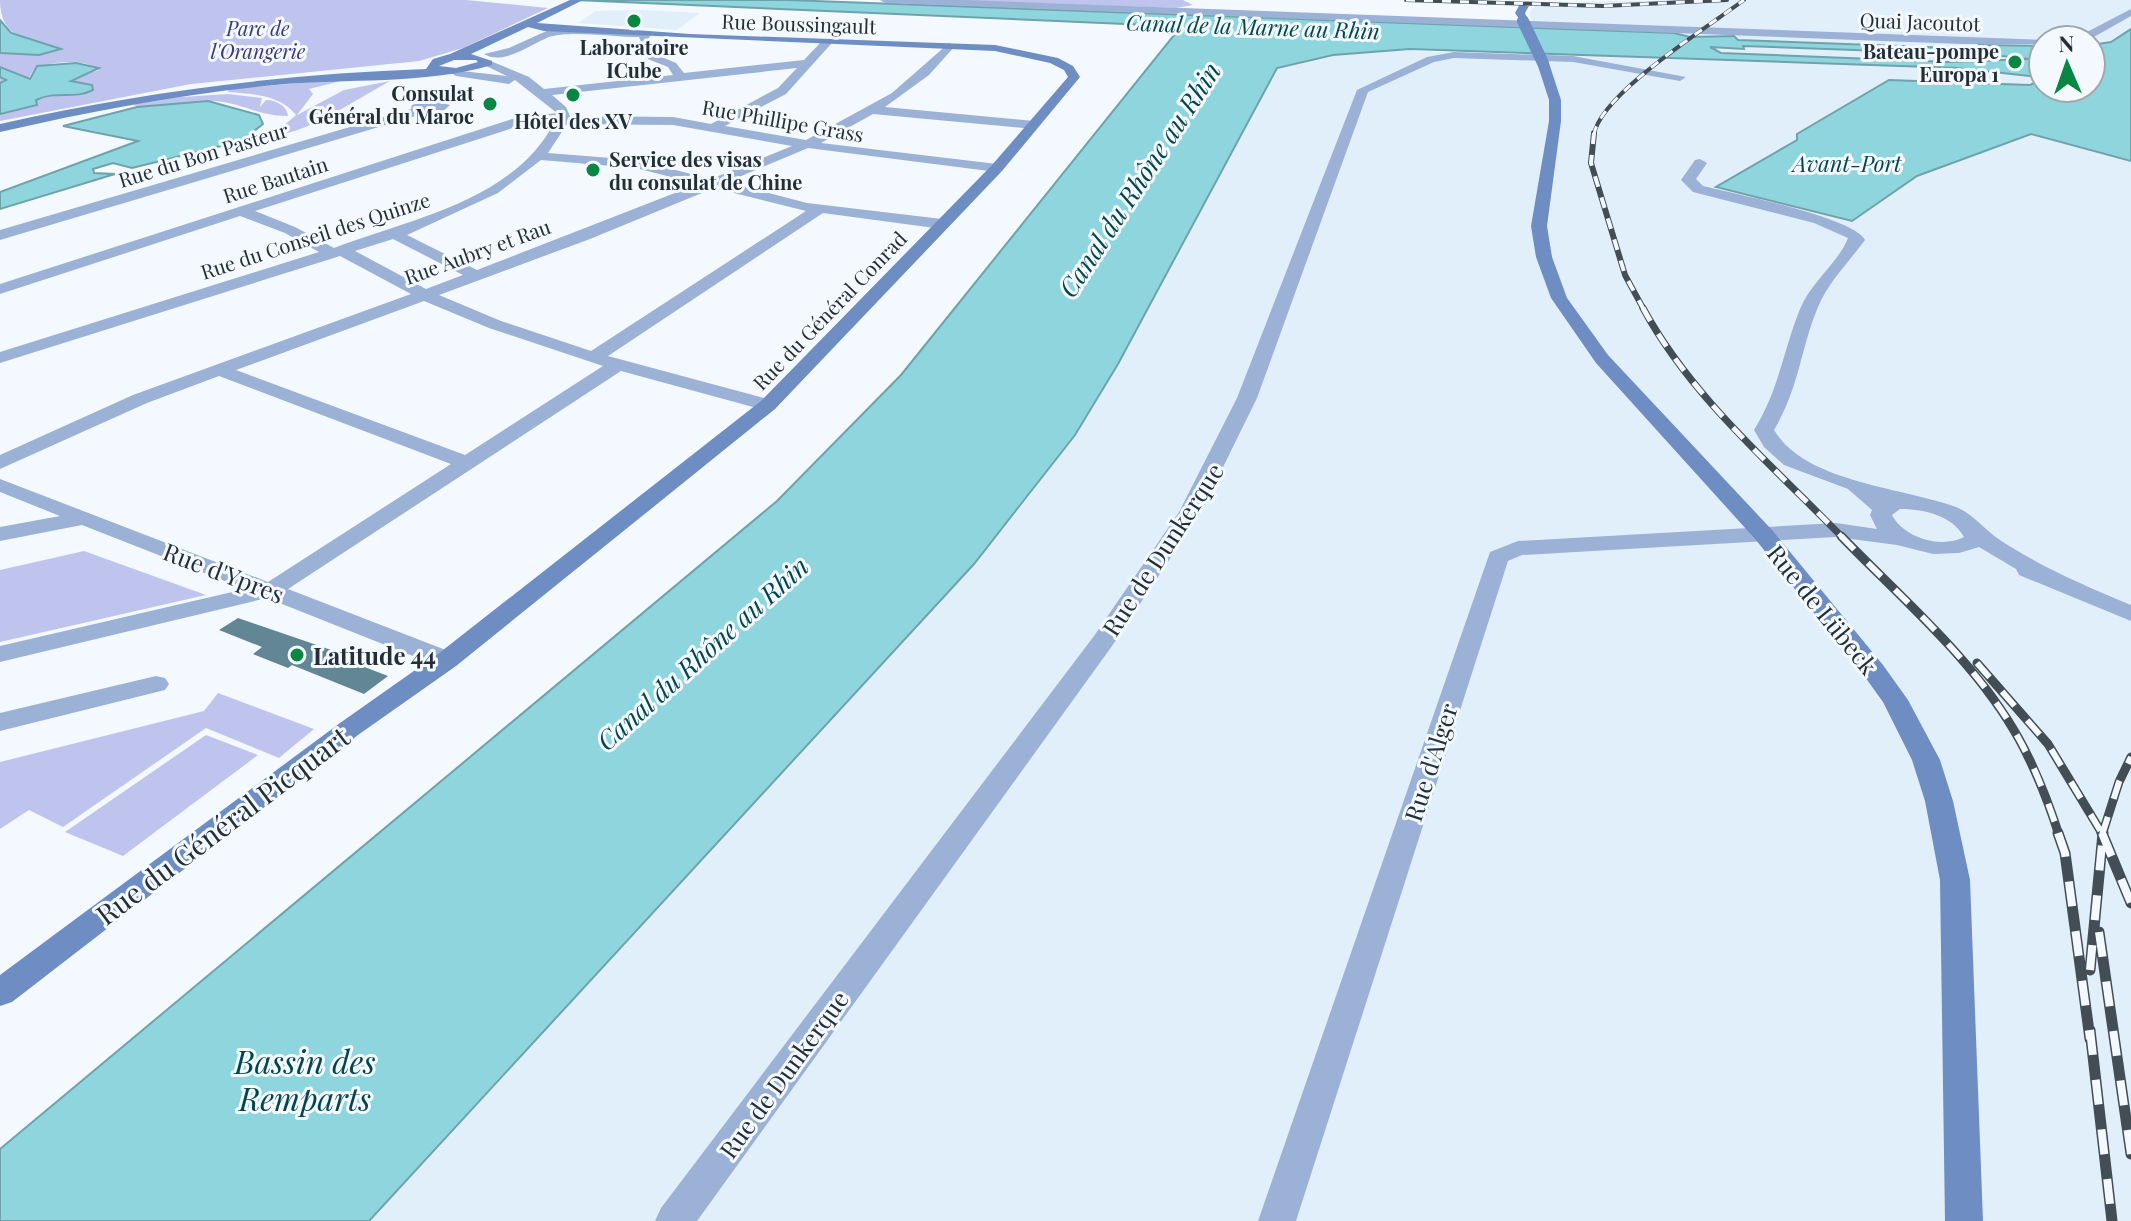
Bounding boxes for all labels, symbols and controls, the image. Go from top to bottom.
street label: Quai Jacoutot [1859,5,1982,37]
street label: Rue Boussingault [721,7,878,39]
water label: Canal de la Marne au Rhin [1126,7,1380,45]
marker: Laboratoire ICube [625,12,643,30]
park label: Parc de l'Orangerie [211,14,306,64]
north arrow [2027,24,2107,104]
text: N [2058,28,2075,58]
place label: Laboratoire ICube [579,33,689,83]
place label: Bateau-pompe Europa 1 [1863,37,1999,87]
marker: Bateau-pompe Europa 1 [2006,53,2024,71]
water label: Canal du Rhône au Rhin [1050,55,1228,303]
place label: Consulat Général du Maroc [309,79,475,129]
marker: Hôtel des XV [564,86,582,104]
street label: Rue Phillipe Grass [700,92,866,148]
marker: Consulat Général du Maroc [481,95,499,113]
place label: Hôtel des XV [514,107,632,134]
street label: Rue du Bon Pasteur [115,115,291,193]
place label: Service des visas du consulat de Chine [609,145,802,195]
water label: Avant-Port [1791,148,1903,178]
street label: Rue Bautain [219,149,331,209]
marker: Service des visas du consulat de Chine [584,161,602,179]
street label: Rue du Conseil des Quinze [197,185,433,285]
street label: Rue Aubry et Rau [400,212,554,290]
street label: Rue du Général Conrad [746,225,912,395]
street label: Rue de Dunkerque [1094,457,1230,641]
street label: Rue d'Ypres [159,534,289,610]
street label: Rue de Lübeck [1761,537,1886,681]
water label: Canal du Rhône au Rhin [589,548,815,758]
place label: Latitude 44 [313,639,436,671]
marker: Latitude 44 [288,646,306,664]
street label: Rue d'Alger [1396,699,1464,825]
street label: Rue du Général Picquart [88,717,357,932]
street label: Rue de Dunkerque [711,984,855,1164]
water label: Bassin des Remparts [233,1039,375,1119]

